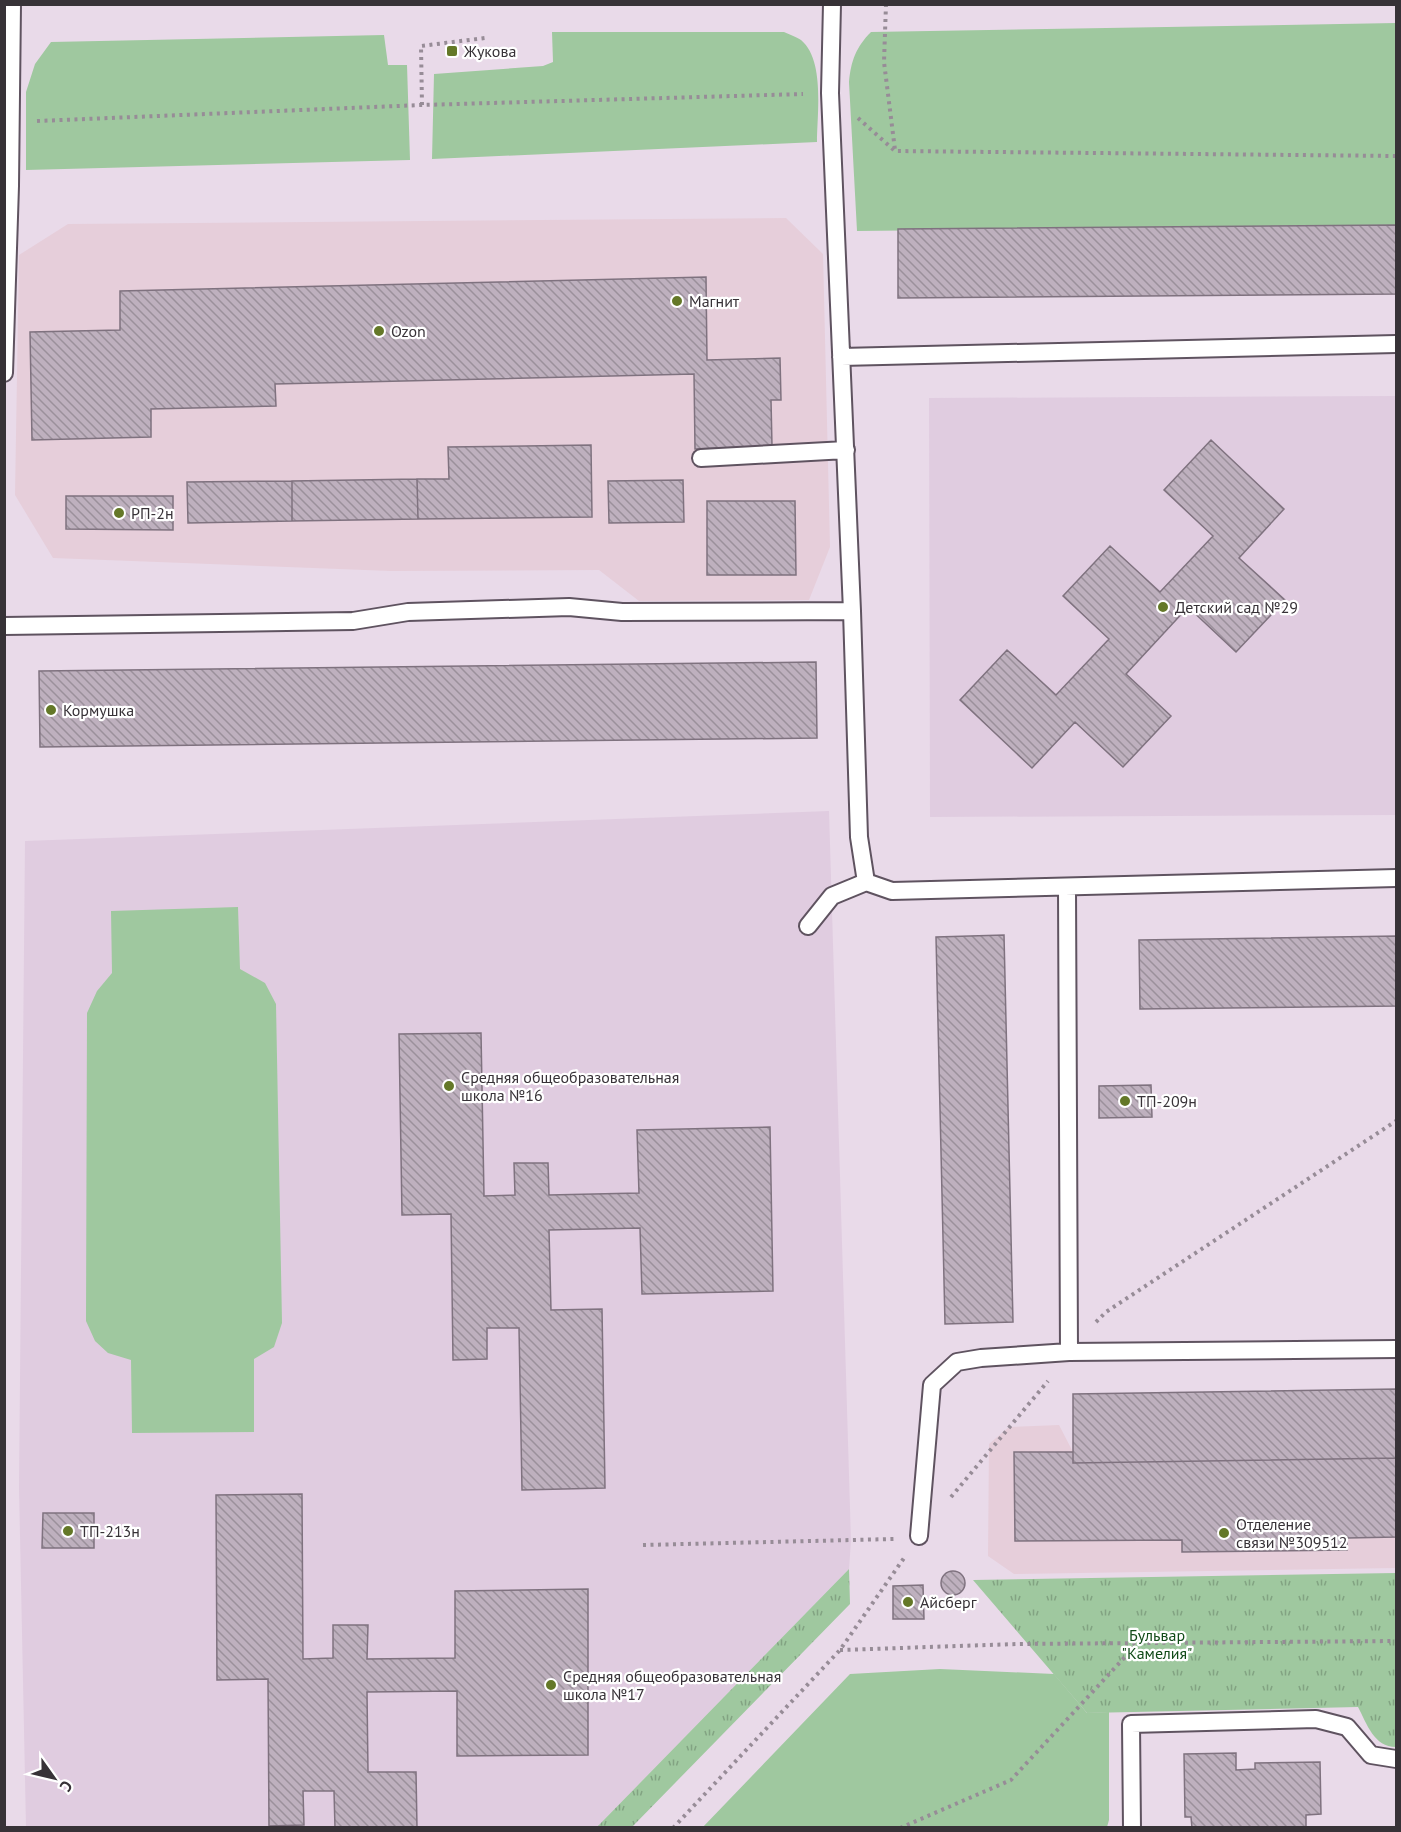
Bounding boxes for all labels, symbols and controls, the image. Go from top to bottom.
place label: Жукова [463,41,516,61]
marker: Жукова [445,44,459,58]
place label: Магнит [689,291,740,311]
marker: Магнит [670,294,684,308]
place label: Ozon [391,321,426,341]
marker: Ozon [372,324,386,338]
place label: РП-2н [131,503,174,523]
marker: РП-2н [112,506,126,520]
place label: Детский сад №29 [1175,597,1298,617]
marker: Детский сад №29 [1156,600,1170,614]
place label: Кормушка [63,700,134,720]
marker: Кормушка [44,703,58,717]
place label: Средняя общеобразовательная школа №16 [461,1067,679,1105]
marker: Средняя общеобразовательная школа №16 [442,1079,456,1093]
place label: ТП-209н [1137,1091,1197,1111]
marker: ТП-209н [1118,1094,1132,1108]
place label: Отделение связи №309512 [1236,1514,1348,1552]
place label: ТП-213н [80,1521,140,1541]
marker: ТП-213н [61,1524,75,1538]
marker: Отделение связи №309512 [1217,1526,1231,1540]
place label: Айсберг [920,1592,977,1612]
marker: Айсберг [901,1595,915,1609]
park label: Бульвар "Камелия" [1122,1625,1192,1663]
place label: Средняя общеобразовательная школа №17 [563,1666,781,1704]
marker: Средняя общеобразовательная школа №17 [544,1678,558,1692]
north arrow [24,1748,84,1808]
text: С [56,1777,77,1796]

